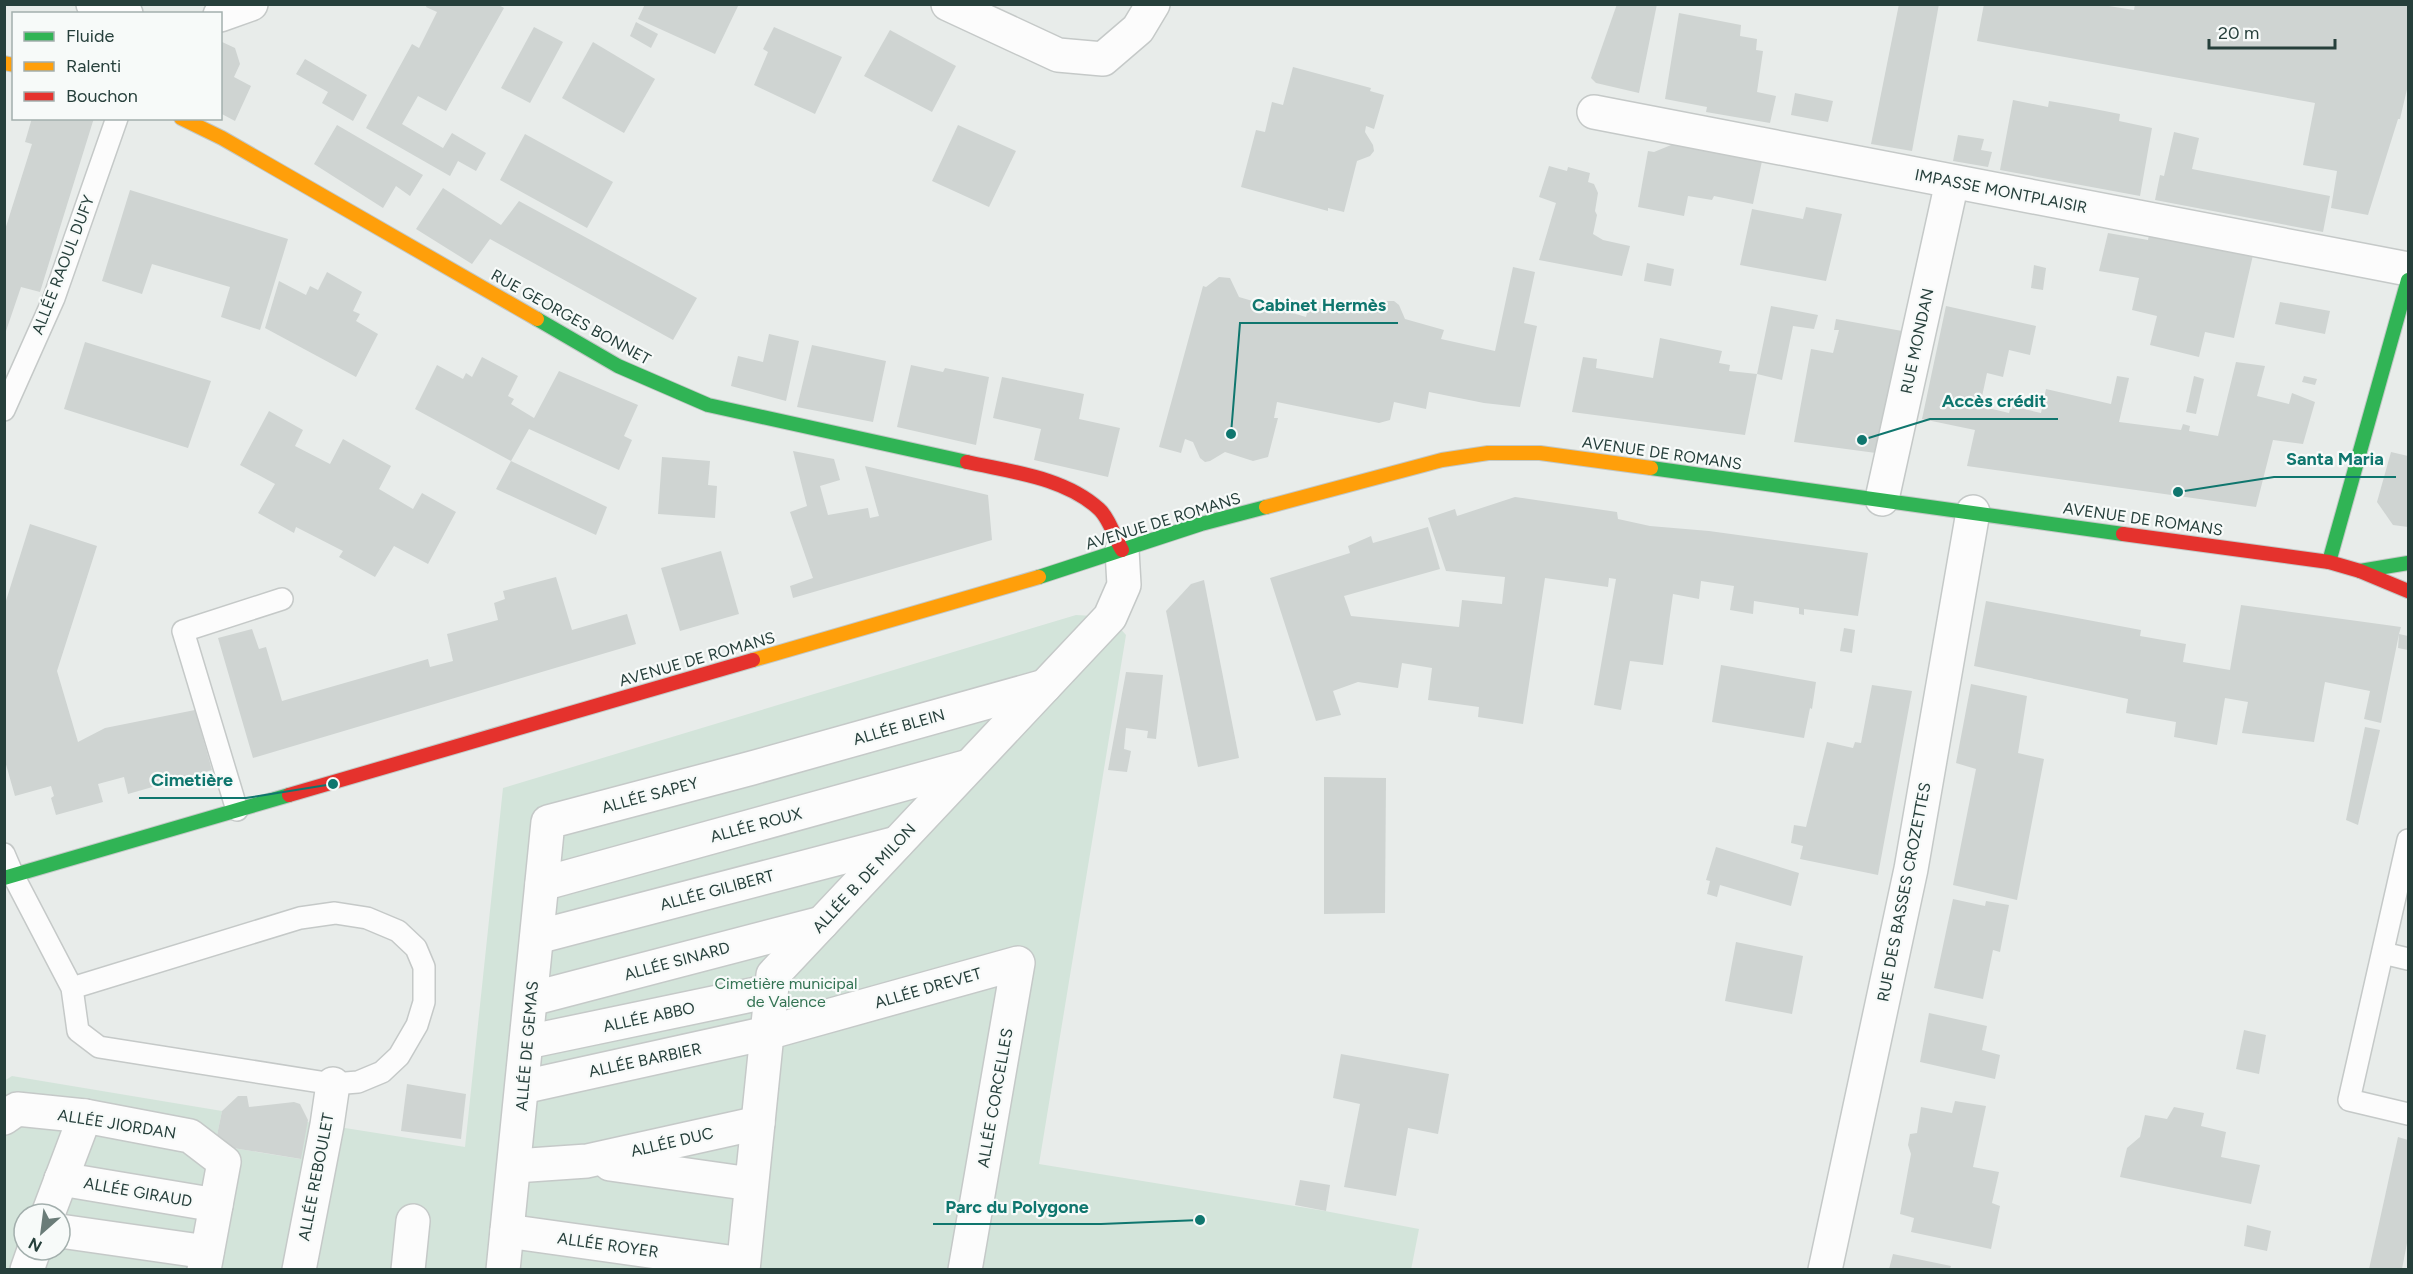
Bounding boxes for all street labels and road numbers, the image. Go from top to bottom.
street label: IMPASSE MONTPLAISIR [1913,165,2089,217]
street label: ALLÉE RAOUL DUFY [28,192,98,337]
street label: RUE GEORGES BONNET [488,265,654,369]
street label: RUE MONDAN [1897,287,1937,395]
street label: AVENUE DE ROMANS [1581,432,1743,474]
street label: AVENUE DE ROMANS [1083,488,1243,554]
street label: AVENUE DE ROMANS [2062,498,2224,540]
street label: AVENUE DE ROMANS [617,628,777,690]
street label: ALLÉE BLEIN [851,705,947,749]
street label: ALLÉE SAPEY [600,773,701,817]
street label: RUE DES BASSES CROZETTES [1873,780,1935,1003]
street label: ALLÉE ROUX [708,804,804,846]
street label: ALLÉE B. DE MILON [808,819,920,937]
street label: ALLÉE GILIBERT [658,866,776,914]
street label: ALLÉE SINARD [622,938,732,984]
street label: ALLÉE DREVET [872,964,984,1012]
street label: ALLÉE DE GEMAS [512,980,542,1112]
street label: ALLÉE ABBO [601,998,697,1036]
street label: ALLÉE CORCELLES [973,1027,1017,1169]
street label: ALLÉE BARBIER [587,1039,703,1081]
street label: ALLÉE JIORDAN [56,1105,178,1143]
street label: ALLÉE REBOULET [294,1111,338,1243]
street label: ALLÉE DUC [629,1123,715,1161]
street label: ALLÉE GIRAUD [82,1173,194,1211]
street label: ALLÉE ROYER [556,1229,660,1261]

